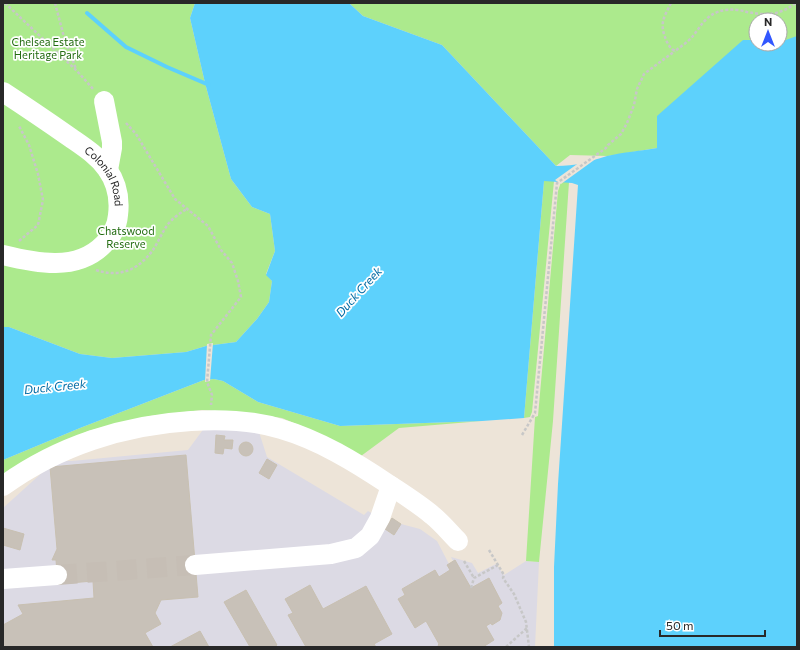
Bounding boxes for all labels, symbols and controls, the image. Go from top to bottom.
north arrow [748,12,788,52]
text: N [764,15,772,28]
park label: Chelsea Estate Heritage Park [11,35,85,61]
street label: Colonial Road [82,143,126,207]
park label: Chatswood Reserve [97,224,155,250]
water label: Duck Creek [332,263,385,319]
water label: Duck Creek [23,376,87,396]
scale bar [660,612,765,638]
text: 50 m [666,618,694,632]

